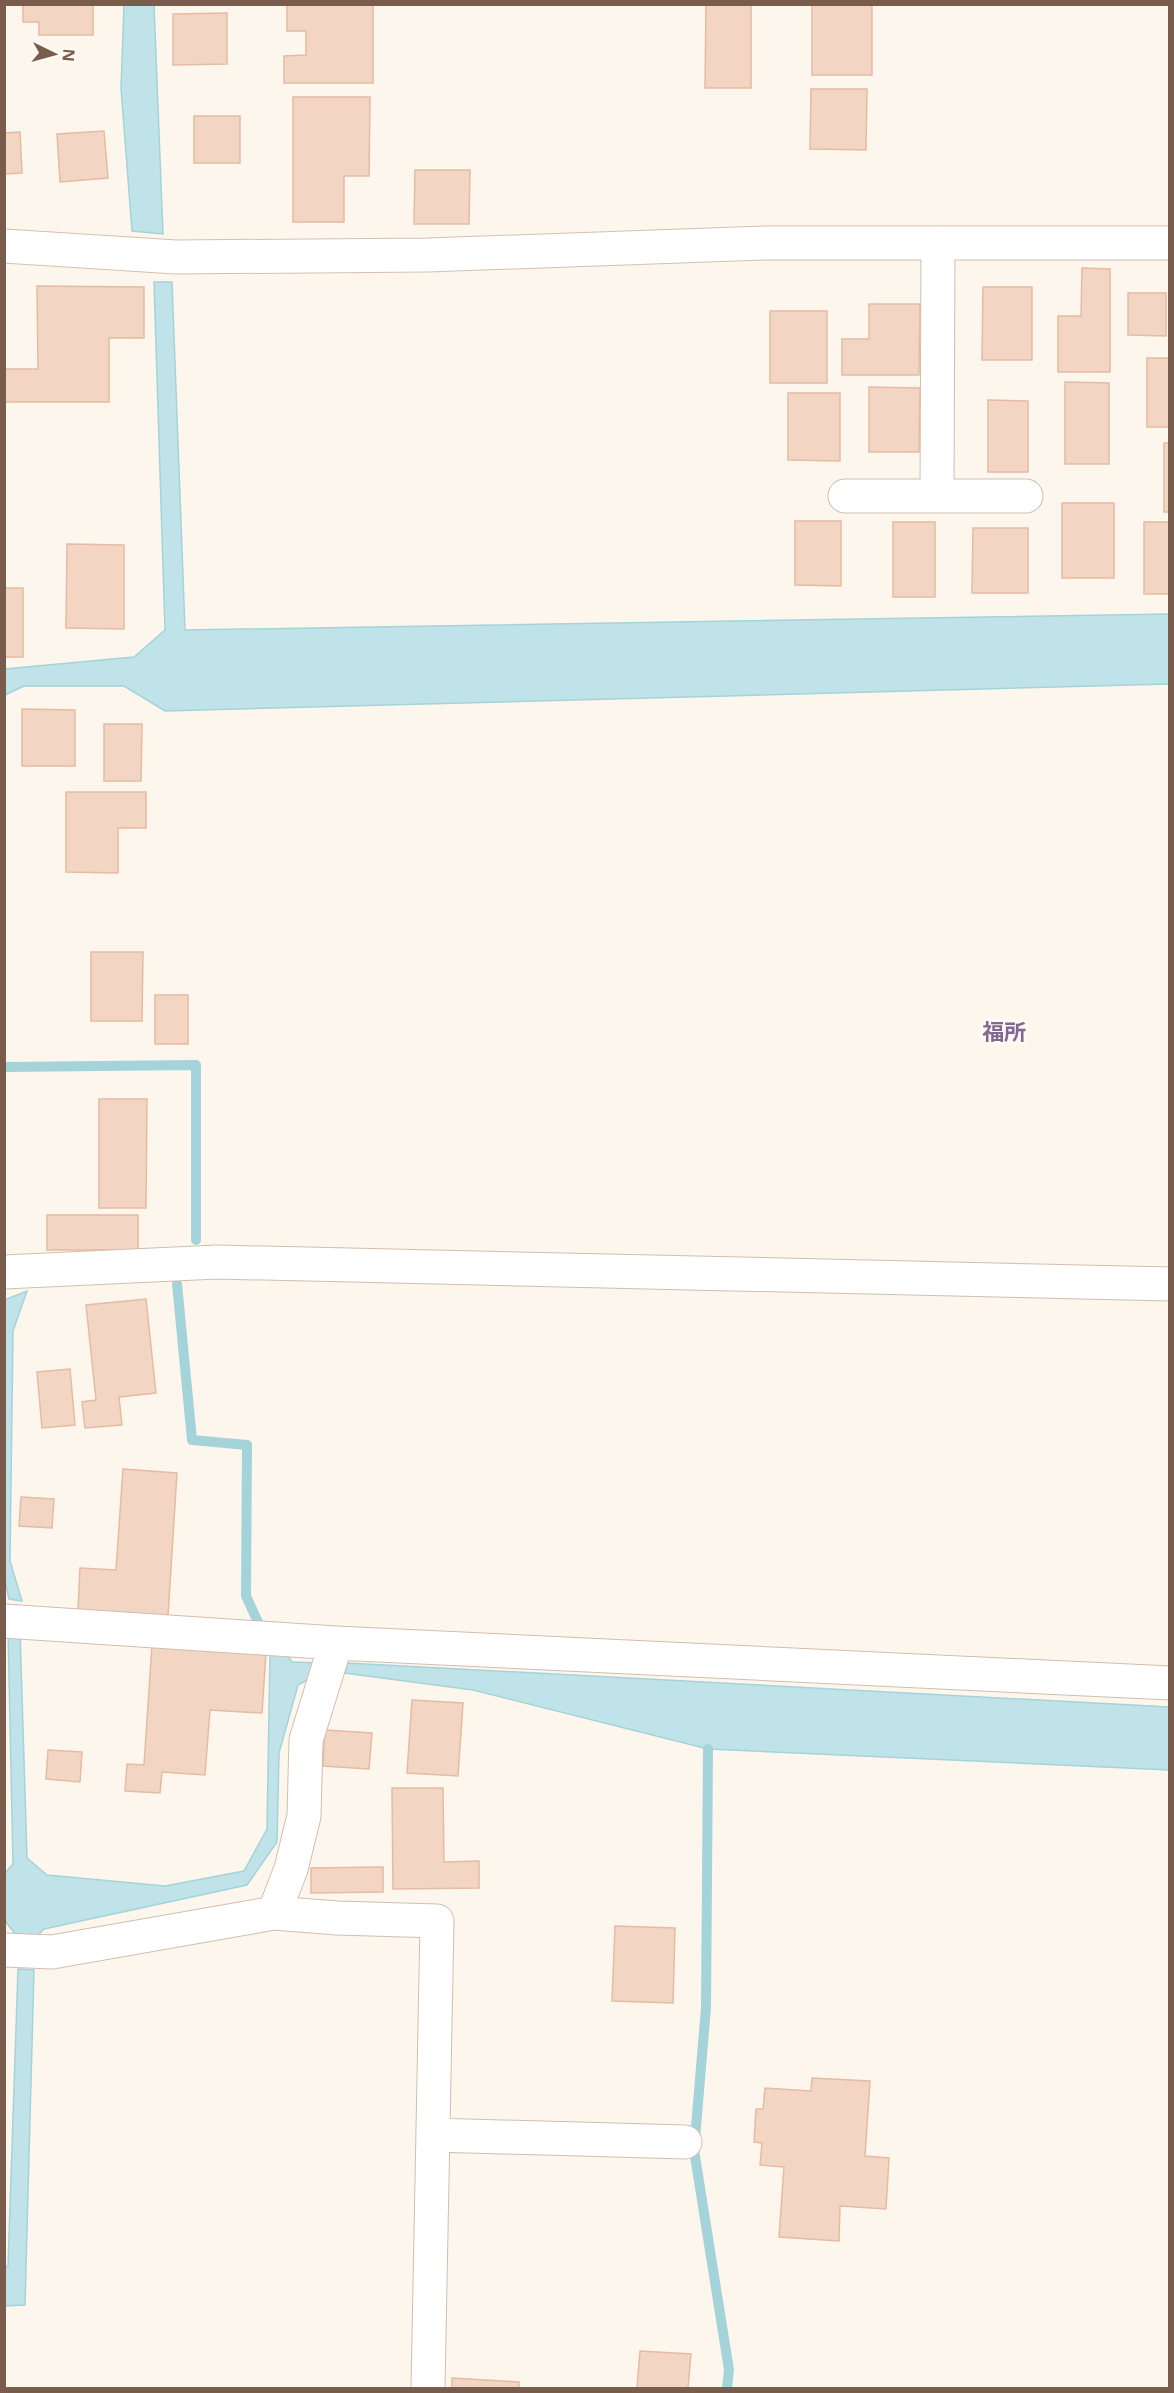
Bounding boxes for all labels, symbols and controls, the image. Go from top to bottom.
north arrow [24,24,84,84]
text: N [57,48,80,63]
district label: 福所 [982,1016,1026,1046]

